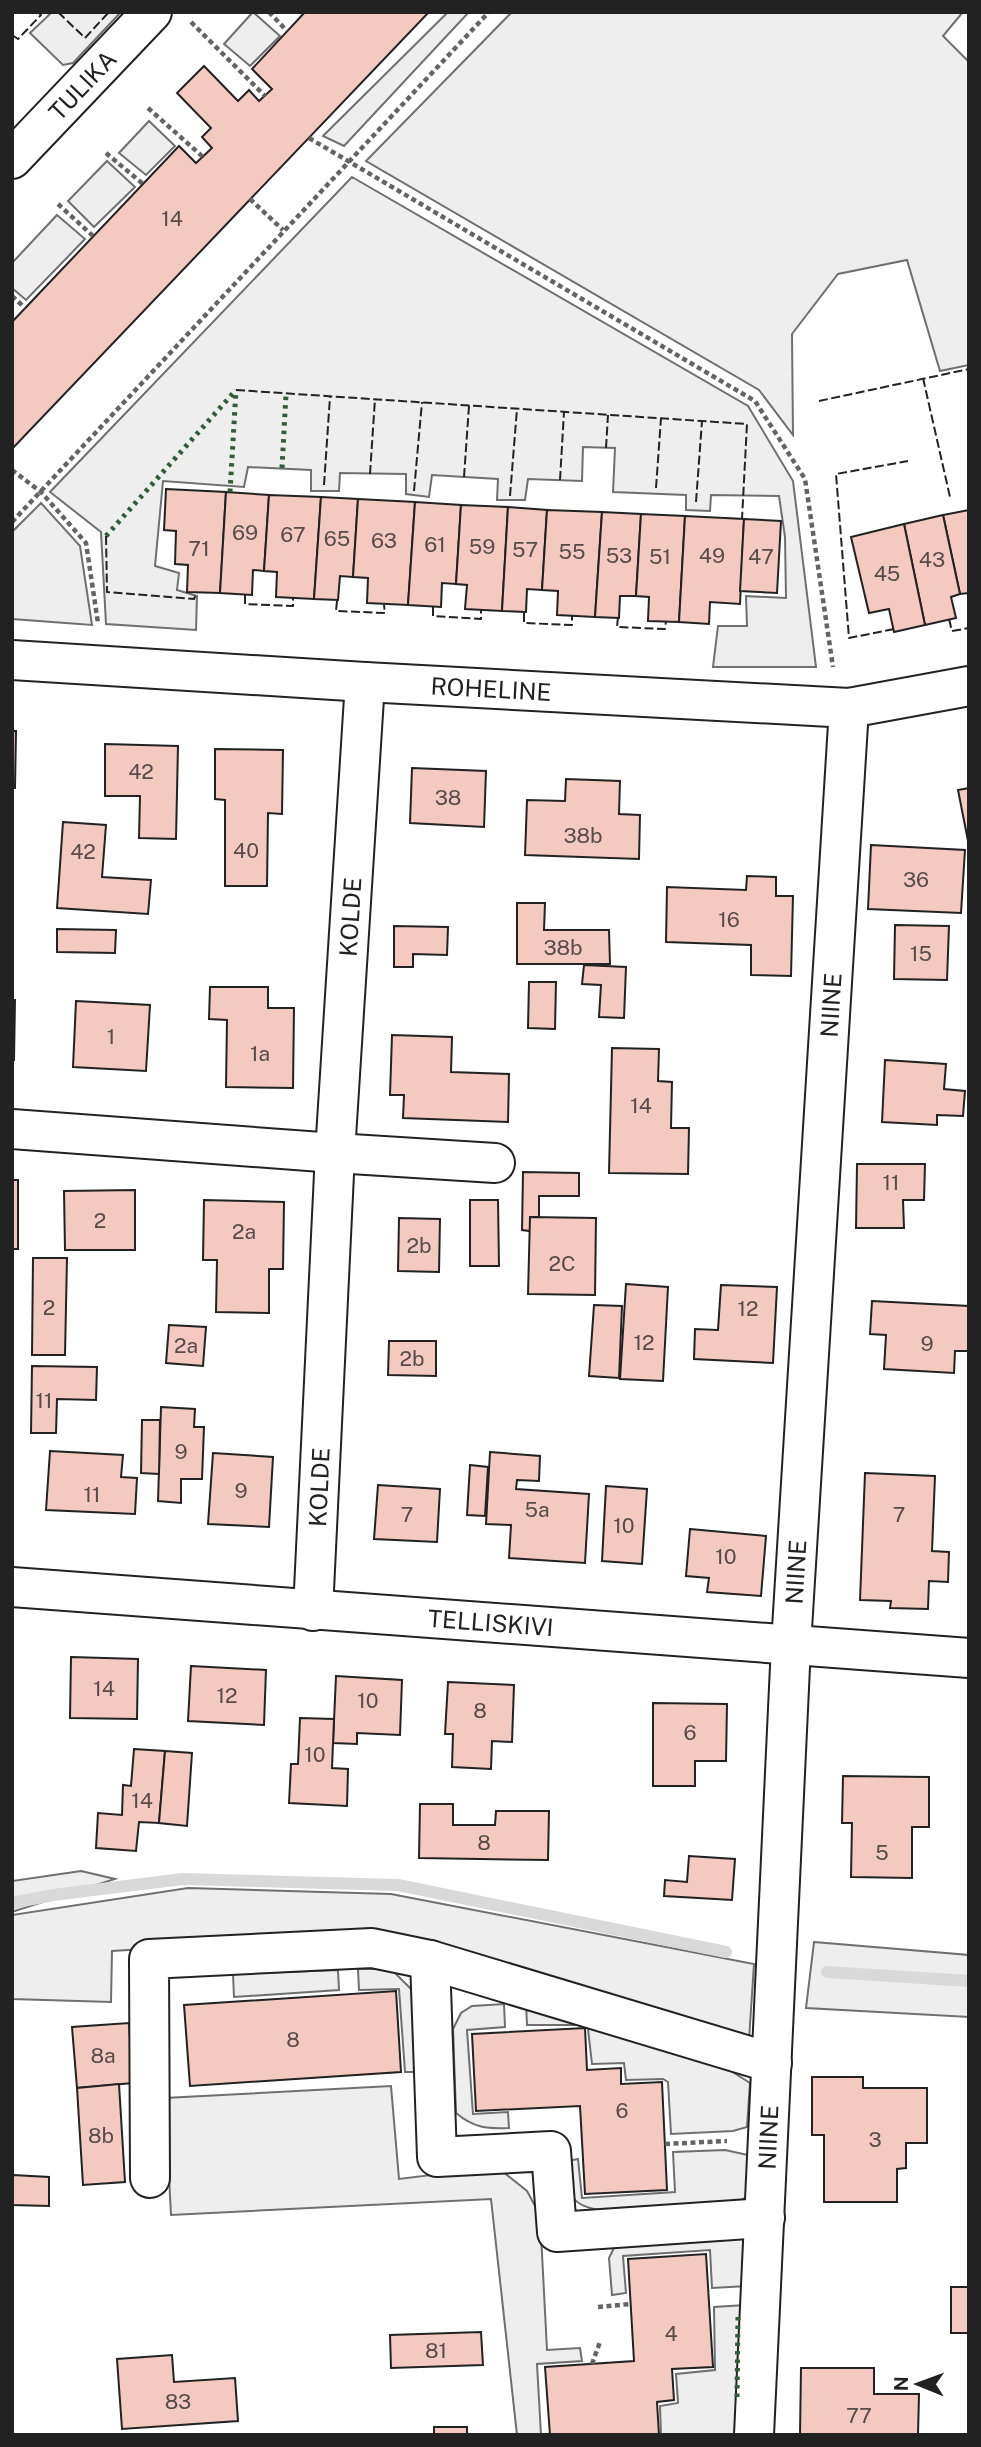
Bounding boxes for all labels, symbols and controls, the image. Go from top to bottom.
street label: TULIKA [43,45,122,126]
house number: 14 [161,206,183,231]
house number: 69 [232,520,258,545]
house number: 67 [280,522,306,547]
house number: 65 [324,526,350,551]
house number: 63 [371,528,397,553]
house number: 61 [424,532,446,557]
house number: 59 [469,534,495,559]
house number: 71 [188,536,210,561]
house number: 57 [512,537,538,562]
house number: 55 [559,539,585,564]
house number: 53 [606,543,632,568]
house number: 49 [699,543,725,568]
house number: 51 [649,544,671,569]
house number: 47 [748,544,774,569]
house number: 43 [919,547,945,572]
house number: 45 [874,561,900,586]
street label: ROHELINE [430,672,552,706]
house number: 42 [128,759,154,784]
house number: 38 [435,785,461,810]
house number: 38b [563,823,603,848]
house number: 40 [233,838,259,863]
house number: 42 [70,839,96,864]
house number: 36 [903,867,929,892]
street label: KOLDE [334,876,367,958]
house number: 16 [718,907,740,932]
house number: 38b [543,935,583,960]
house number: 15 [910,941,932,966]
street label: NIINE [815,972,847,1038]
house number: 1 [107,1024,115,1049]
house number: 1a [250,1041,270,1066]
house number: 14 [630,1093,652,1118]
house number: 11 [882,1170,900,1195]
house number: 2 [94,1208,106,1233]
house number: 2a [232,1219,256,1244]
house number: 2b [406,1233,432,1258]
house number: 2C [549,1251,575,1276]
house number: 2 [43,1295,55,1320]
house number: 12 [737,1296,759,1321]
house number: 12 [633,1330,655,1355]
house number: 9 [920,1331,934,1356]
house number: 2a [174,1333,198,1358]
house number: 2b [399,1346,425,1371]
house number: 11 [35,1388,53,1413]
house number: 9 [174,1439,188,1464]
street label: KOLDE [303,1447,335,1527]
house number: 9 [234,1478,248,1503]
house number: 11 [83,1482,101,1507]
house number: 5a [524,1497,550,1522]
house number: 7 [401,1502,413,1527]
house number: 7 [893,1502,905,1527]
house number: 10 [613,1513,635,1538]
street label: NIINE [780,1539,811,1605]
house number: 10 [715,1544,737,1569]
street label: TELLISKIVI [427,1604,555,1641]
house number: 14 [93,1676,115,1701]
house number: 12 [216,1683,238,1708]
house number: 10 [357,1688,379,1713]
house number: 8 [473,1698,487,1723]
house number: 6 [683,1720,697,1745]
house number: 10 [304,1742,326,1767]
house number: 14 [131,1788,153,1813]
house number: 8 [477,1830,491,1855]
house number: 5 [875,1840,889,1865]
house number: 8 [286,2027,300,2052]
house number: 8a [90,2043,116,2068]
house number: 6 [615,2098,629,2123]
street label: NIINE [752,2104,783,2170]
house number: 8b [88,2123,114,2148]
house number: 3 [868,2127,882,2152]
house number: 4 [664,2321,678,2346]
house number: 81 [425,2338,447,2363]
north arrow [883,2349,953,2419]
text: N [890,2376,912,2391]
house number: 83 [165,2389,191,2414]
house number: 77 [846,2403,872,2428]

